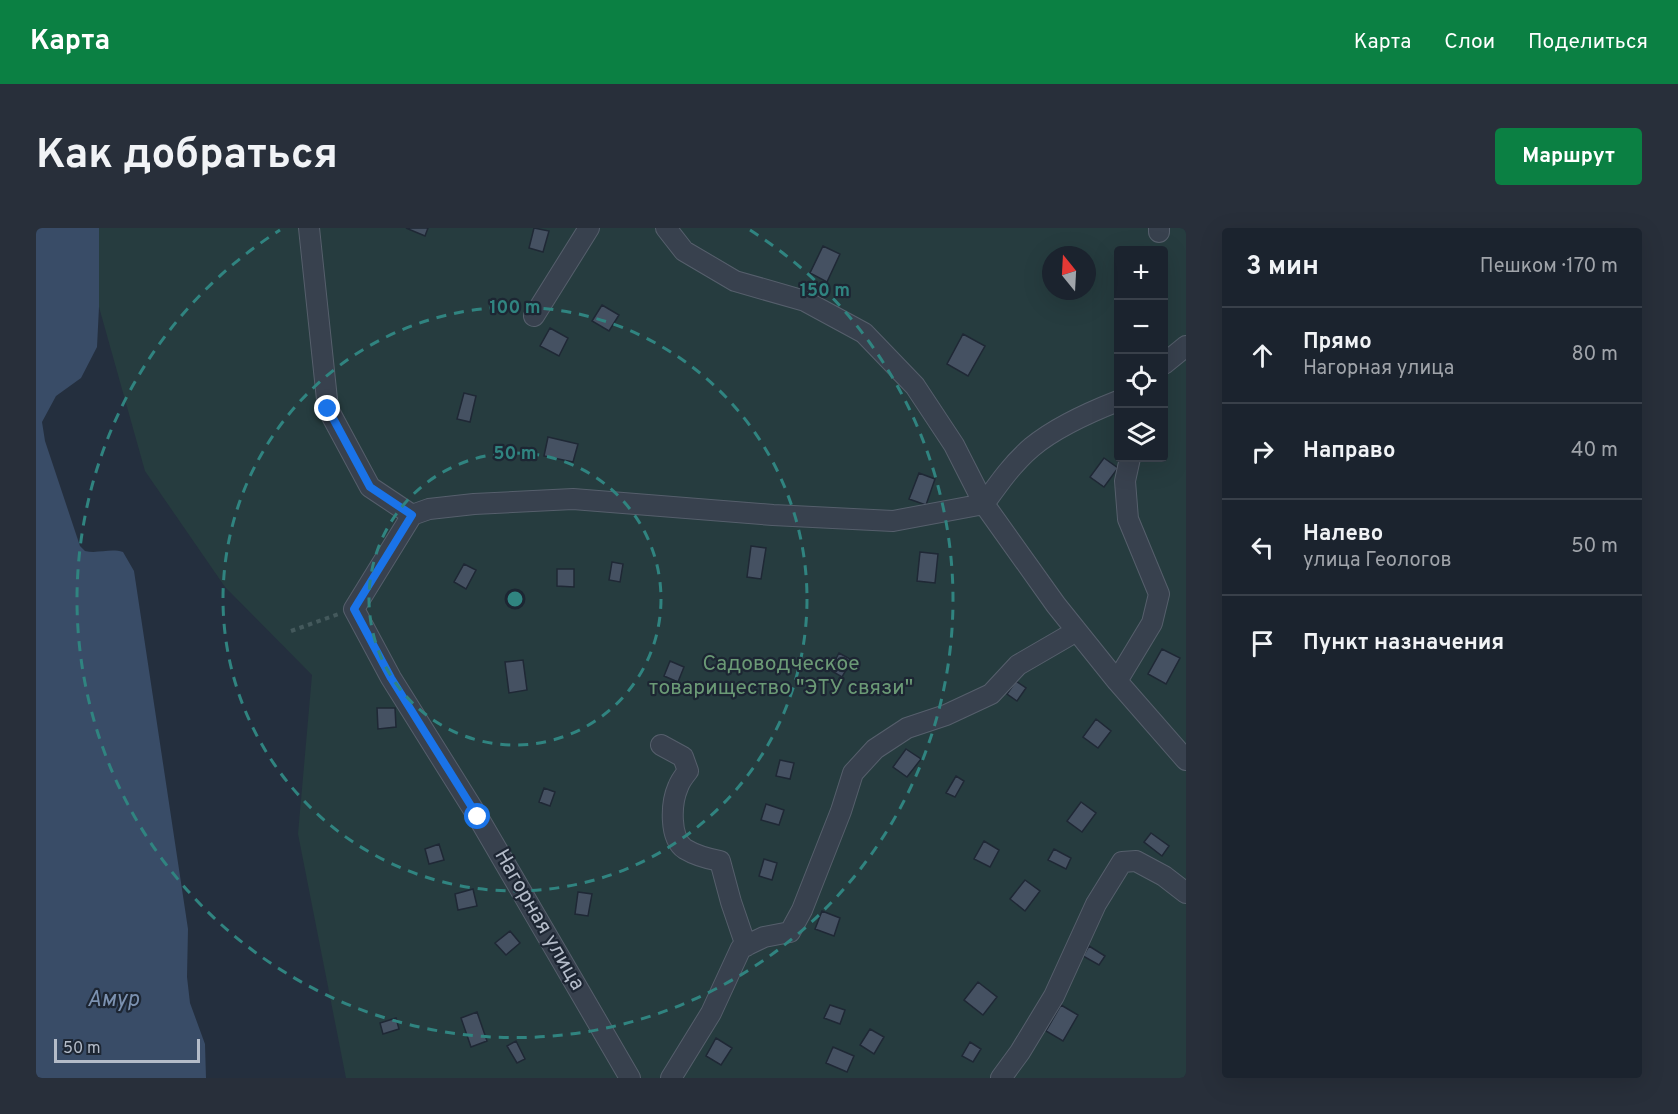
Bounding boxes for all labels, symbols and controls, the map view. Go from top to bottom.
text: Карта [30,24,110,60]
text: Карта [1354,29,1411,56]
text: Слои [1444,29,1495,56]
text: Поделиться [1528,29,1648,56]
button: Маршрут [1495,128,1642,185]
text: Как добраться [36,130,338,183]
north arrow [1042,246,1096,300]
map controls [1114,246,1168,462]
button: + [1114,246,1168,300]
text: 3 мин [1246,251,1319,284]
text: Пешком · 170 m [1480,254,1618,280]
text: 150 m [800,280,850,303]
text: 100 m [489,297,541,320]
button: − [1114,300,1168,354]
text: Прямо [1303,329,1372,356]
icon: ahead [1246,339,1279,372]
text: 80 m [1572,342,1618,368]
button: locate [1114,354,1168,408]
text: Нагорная улица [1303,356,1454,382]
route end [314,395,340,421]
button: layers [1114,408,1168,462]
icon: right [1246,435,1279,468]
text: Направо [1303,438,1395,465]
text: 40 m [1571,438,1618,464]
text: 50 m [493,443,537,466]
text: Налево [1303,521,1383,548]
icon: left [1246,531,1279,564]
text: 50 m [1571,534,1618,560]
text: улица Геологов [1303,548,1452,574]
centre of rings [505,589,525,609]
icon: arrive [1246,627,1279,660]
text: Пункт назначения [1303,630,1504,657]
park label: Садоводческое товарищество "ЭТУ связи" [649,651,913,702]
route start [464,803,490,829]
street label: Нагорная улица [488,844,590,996]
water label: Амур [87,987,140,1014]
scale bar [54,1036,200,1064]
text: 50 m [63,1039,101,1059]

